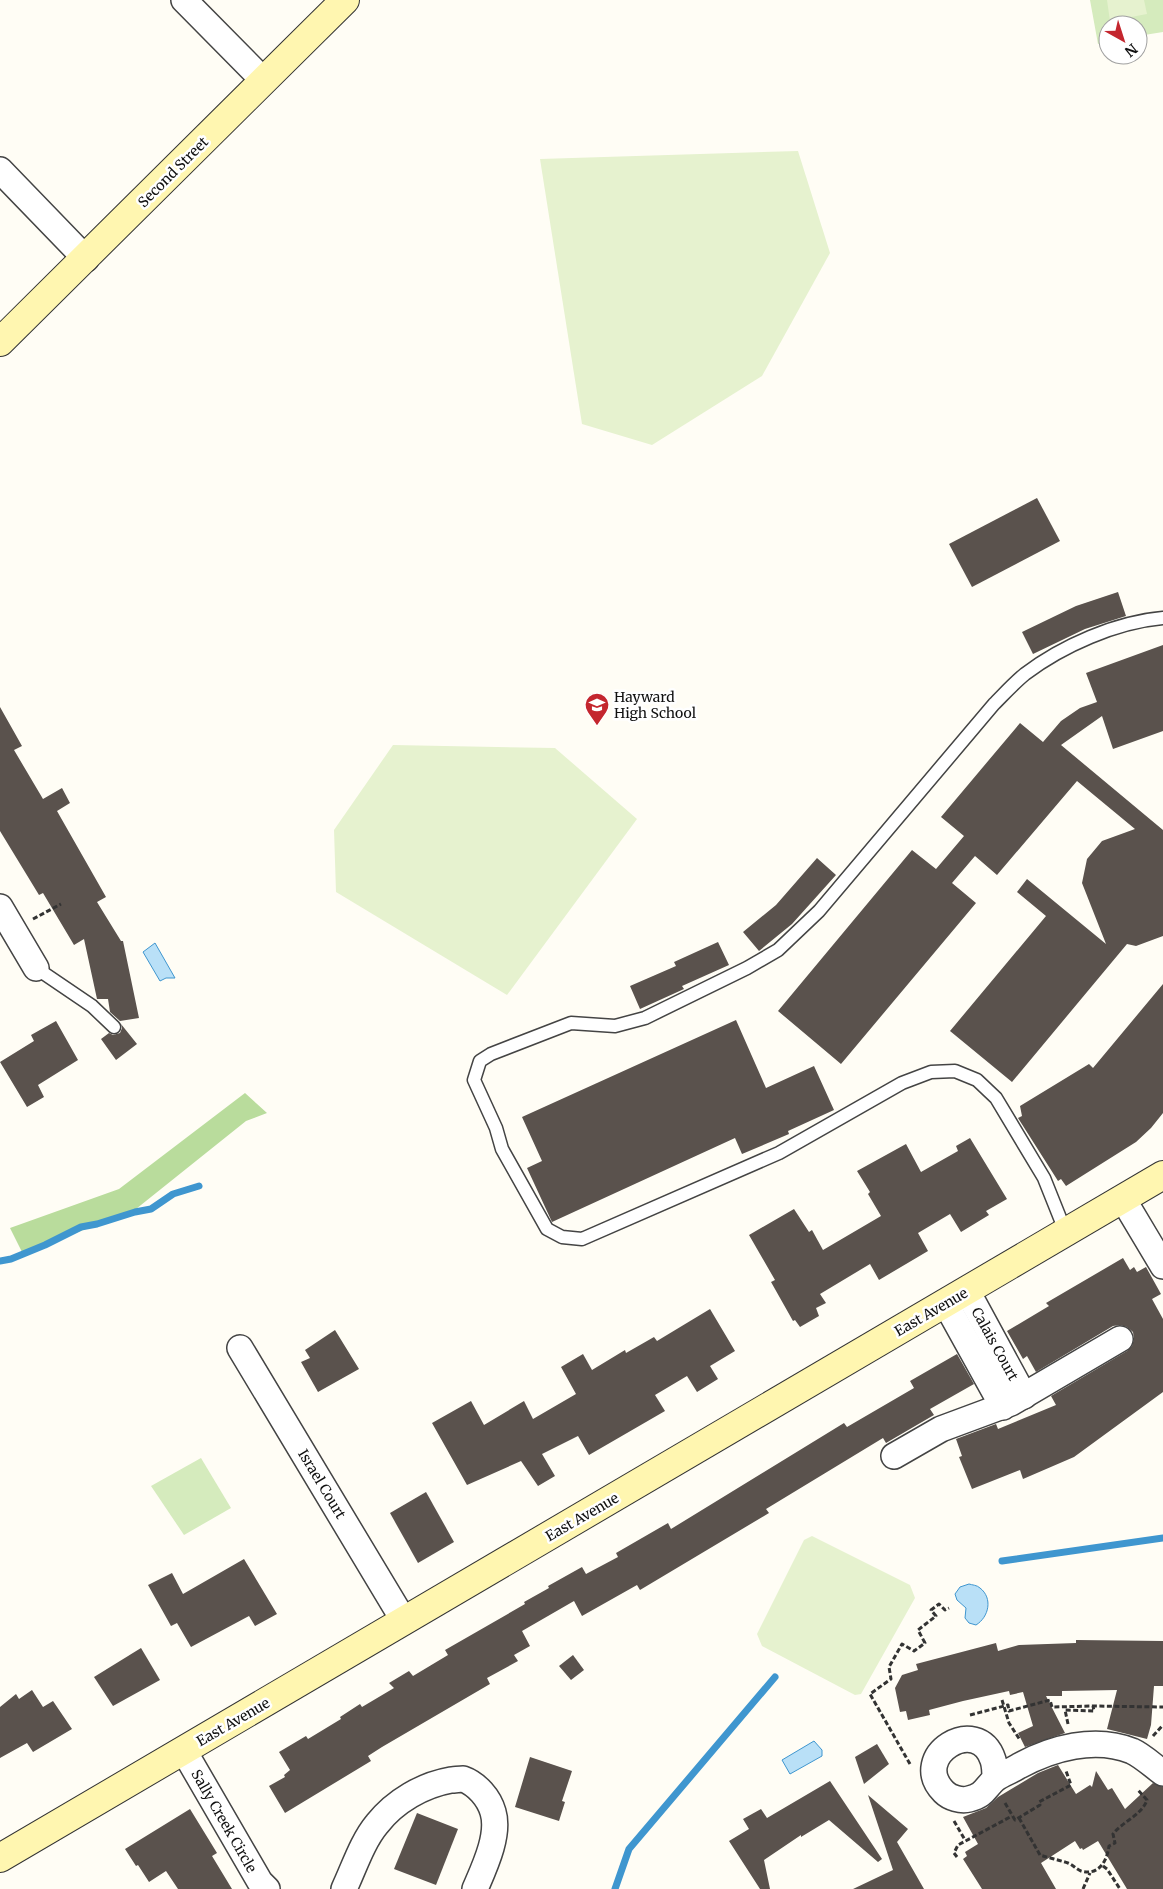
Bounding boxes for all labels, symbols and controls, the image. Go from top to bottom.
north arrow [1098,15,1148,65]
text: N [1121,40,1141,61]
street label: Second Street [134,133,212,211]
place label: Hayward High School [614,688,697,722]
school or university icon: Hayward High School [584,692,610,726]
street label: East Avenue [891,1284,971,1340]
street label: Calais Court [967,1304,1023,1384]
street label: Israel Court [294,1446,350,1523]
street label: East Avenue [542,1489,622,1545]
street label: East Avenue [193,1694,273,1750]
street label: Sally Creek Circle [187,1766,261,1876]

